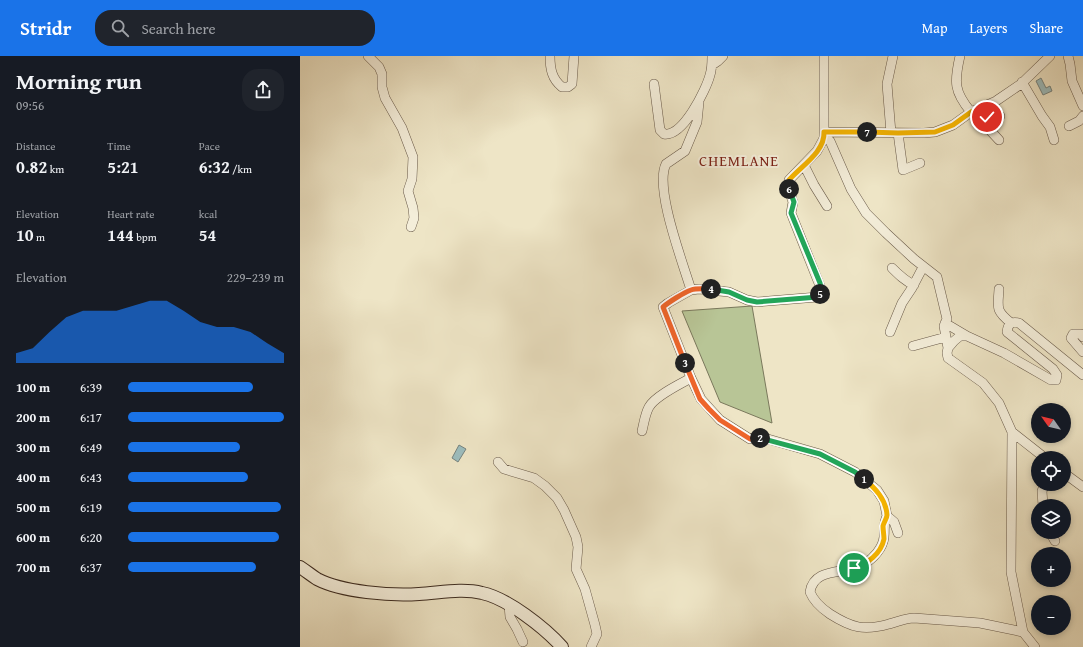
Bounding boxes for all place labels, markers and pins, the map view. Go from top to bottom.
pin [970,100,1004,134]
pin: 7 [857,122,877,142]
pin: 6 [779,179,799,199]
pin: 4 [701,279,721,299]
pin: 5 [810,284,830,304]
pin: 3 [675,353,695,373]
pin: 2 [750,428,770,448]
pin: 1 [854,469,874,489]
pin [837,551,871,585]

